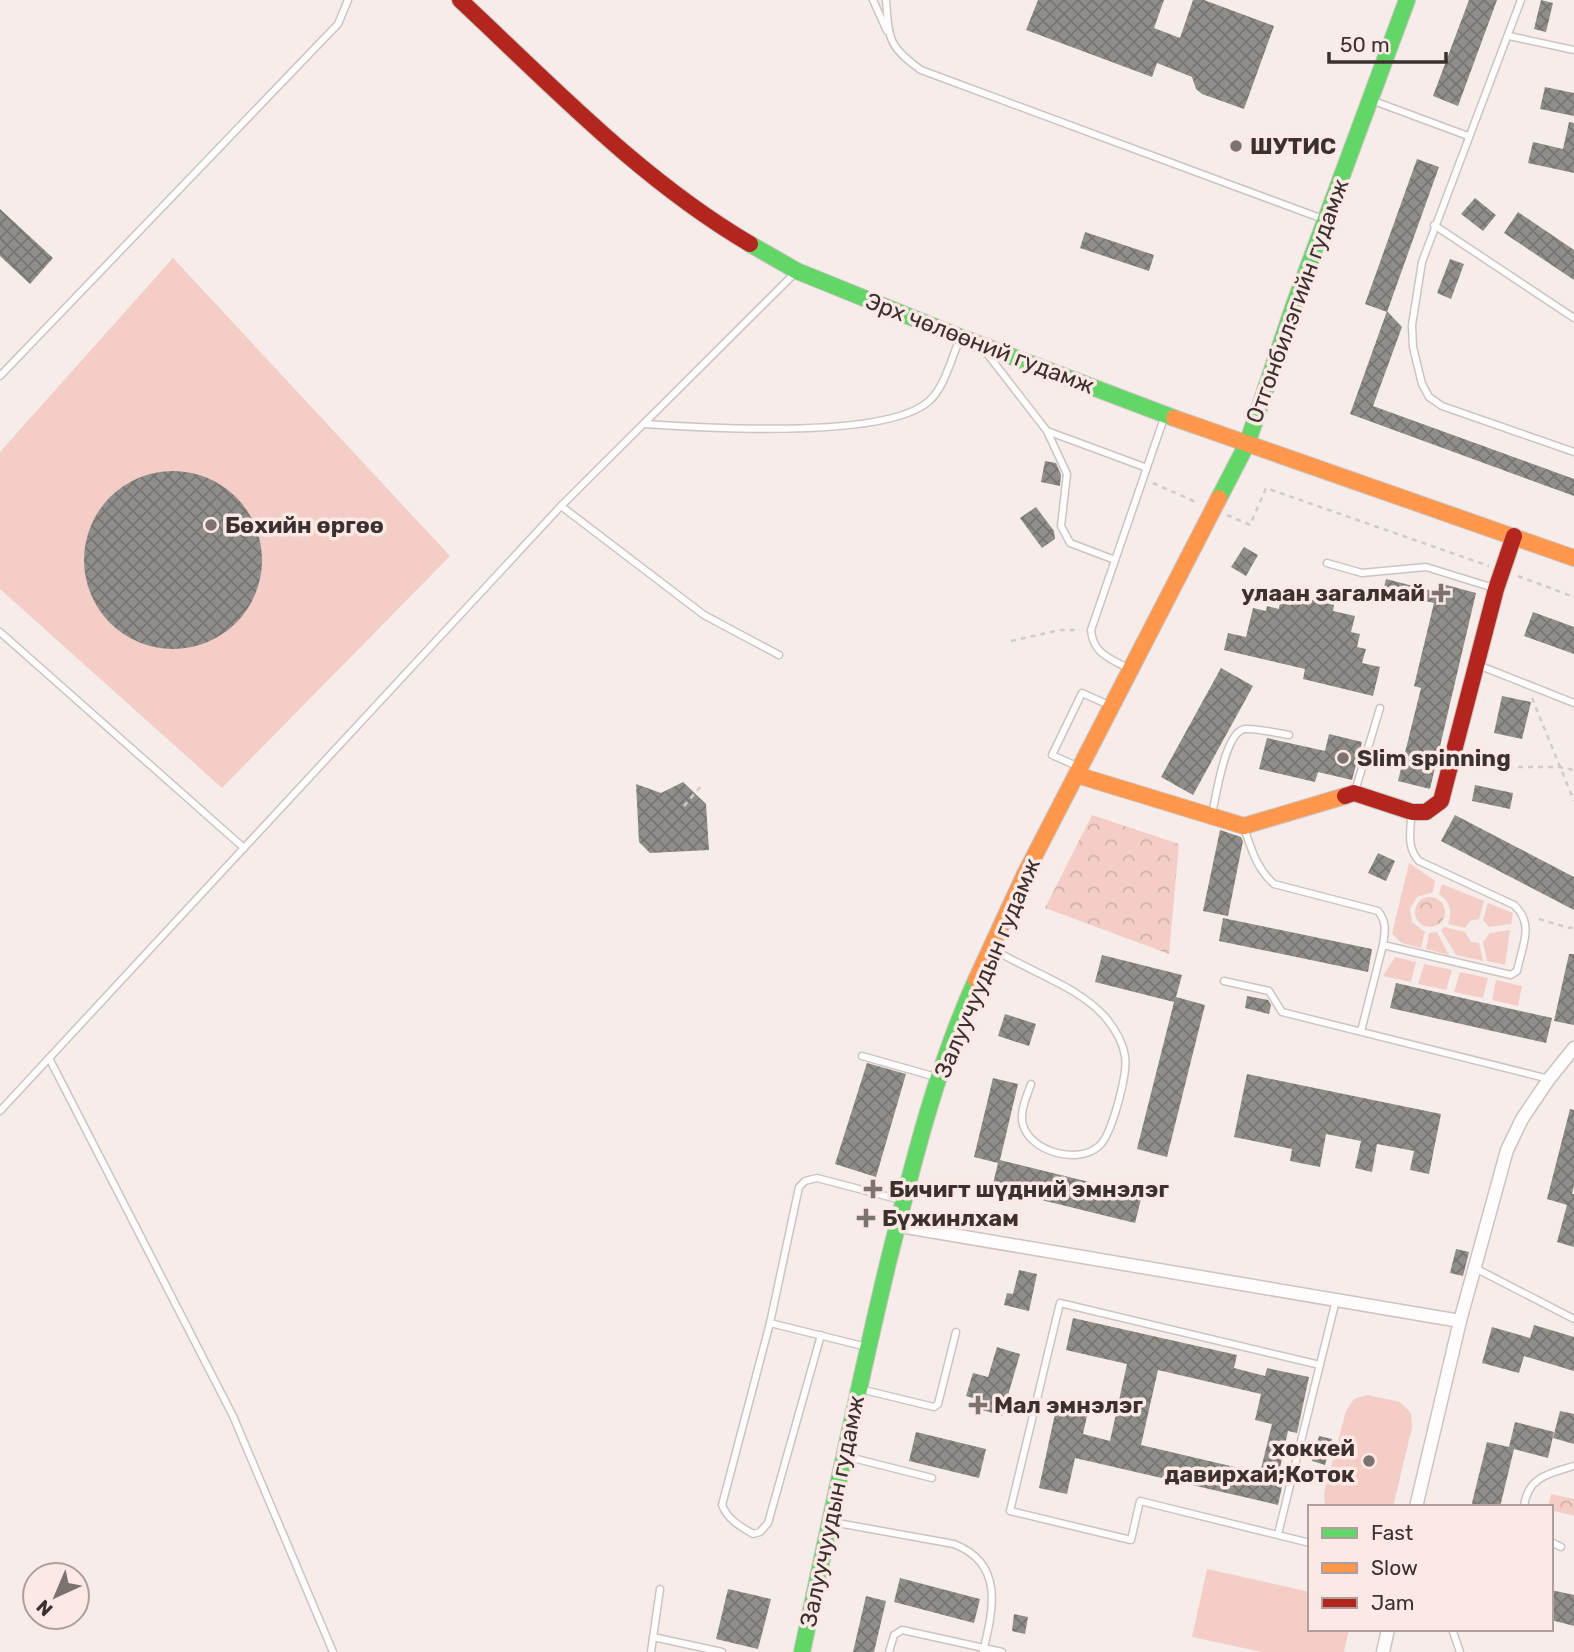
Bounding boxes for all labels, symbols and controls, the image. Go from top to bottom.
scale bar [1329,21,1446,65]
text: 50 m [1340,32,1390,57]
place label: ШУТИС [1250,132,1336,160]
marker: ШУТИС [1228,138,1244,154]
street label: Отгонбилэгийн гудамж [1240,175,1354,427]
street label: Эрх чөлөөний гудамж [862,286,1098,400]
place label: Бөхийн өргөө [225,511,384,539]
marker: Бөхийн өргөө [203,517,219,533]
place label: улаан загалмай [1241,579,1425,607]
marker: улаан загалмай [1431,583,1451,603]
place label: Slim spinning [1357,744,1511,772]
marker: Slim spinning [1335,750,1351,766]
street label: Залуучуудын гудамж [928,854,1046,1082]
place label: Бичигт шүдний эмнэлэг [889,1175,1169,1203]
marker: Бичигт шүдний эмнэлэг [863,1179,883,1199]
place label: Бүжинлхам [882,1204,1019,1232]
marker: Бүжинлхам [856,1208,876,1228]
place label: Мал эмнэлэг [994,1391,1144,1419]
street label: Залуучуудын гудамж [794,1393,870,1629]
marker: Мал эмнэлэг [968,1395,988,1415]
place label: хоккей давирхай;Коток [1164,1434,1355,1488]
marker: хоккей давирхай;Коток [1361,1453,1377,1469]
legend [1308,1505,1553,1631]
text: Fast [1371,1520,1413,1545]
text: Slow [1371,1555,1418,1580]
north arrow [21,1561,91,1631]
text: Jam [1371,1590,1415,1615]
text: N [32,1595,57,1621]

